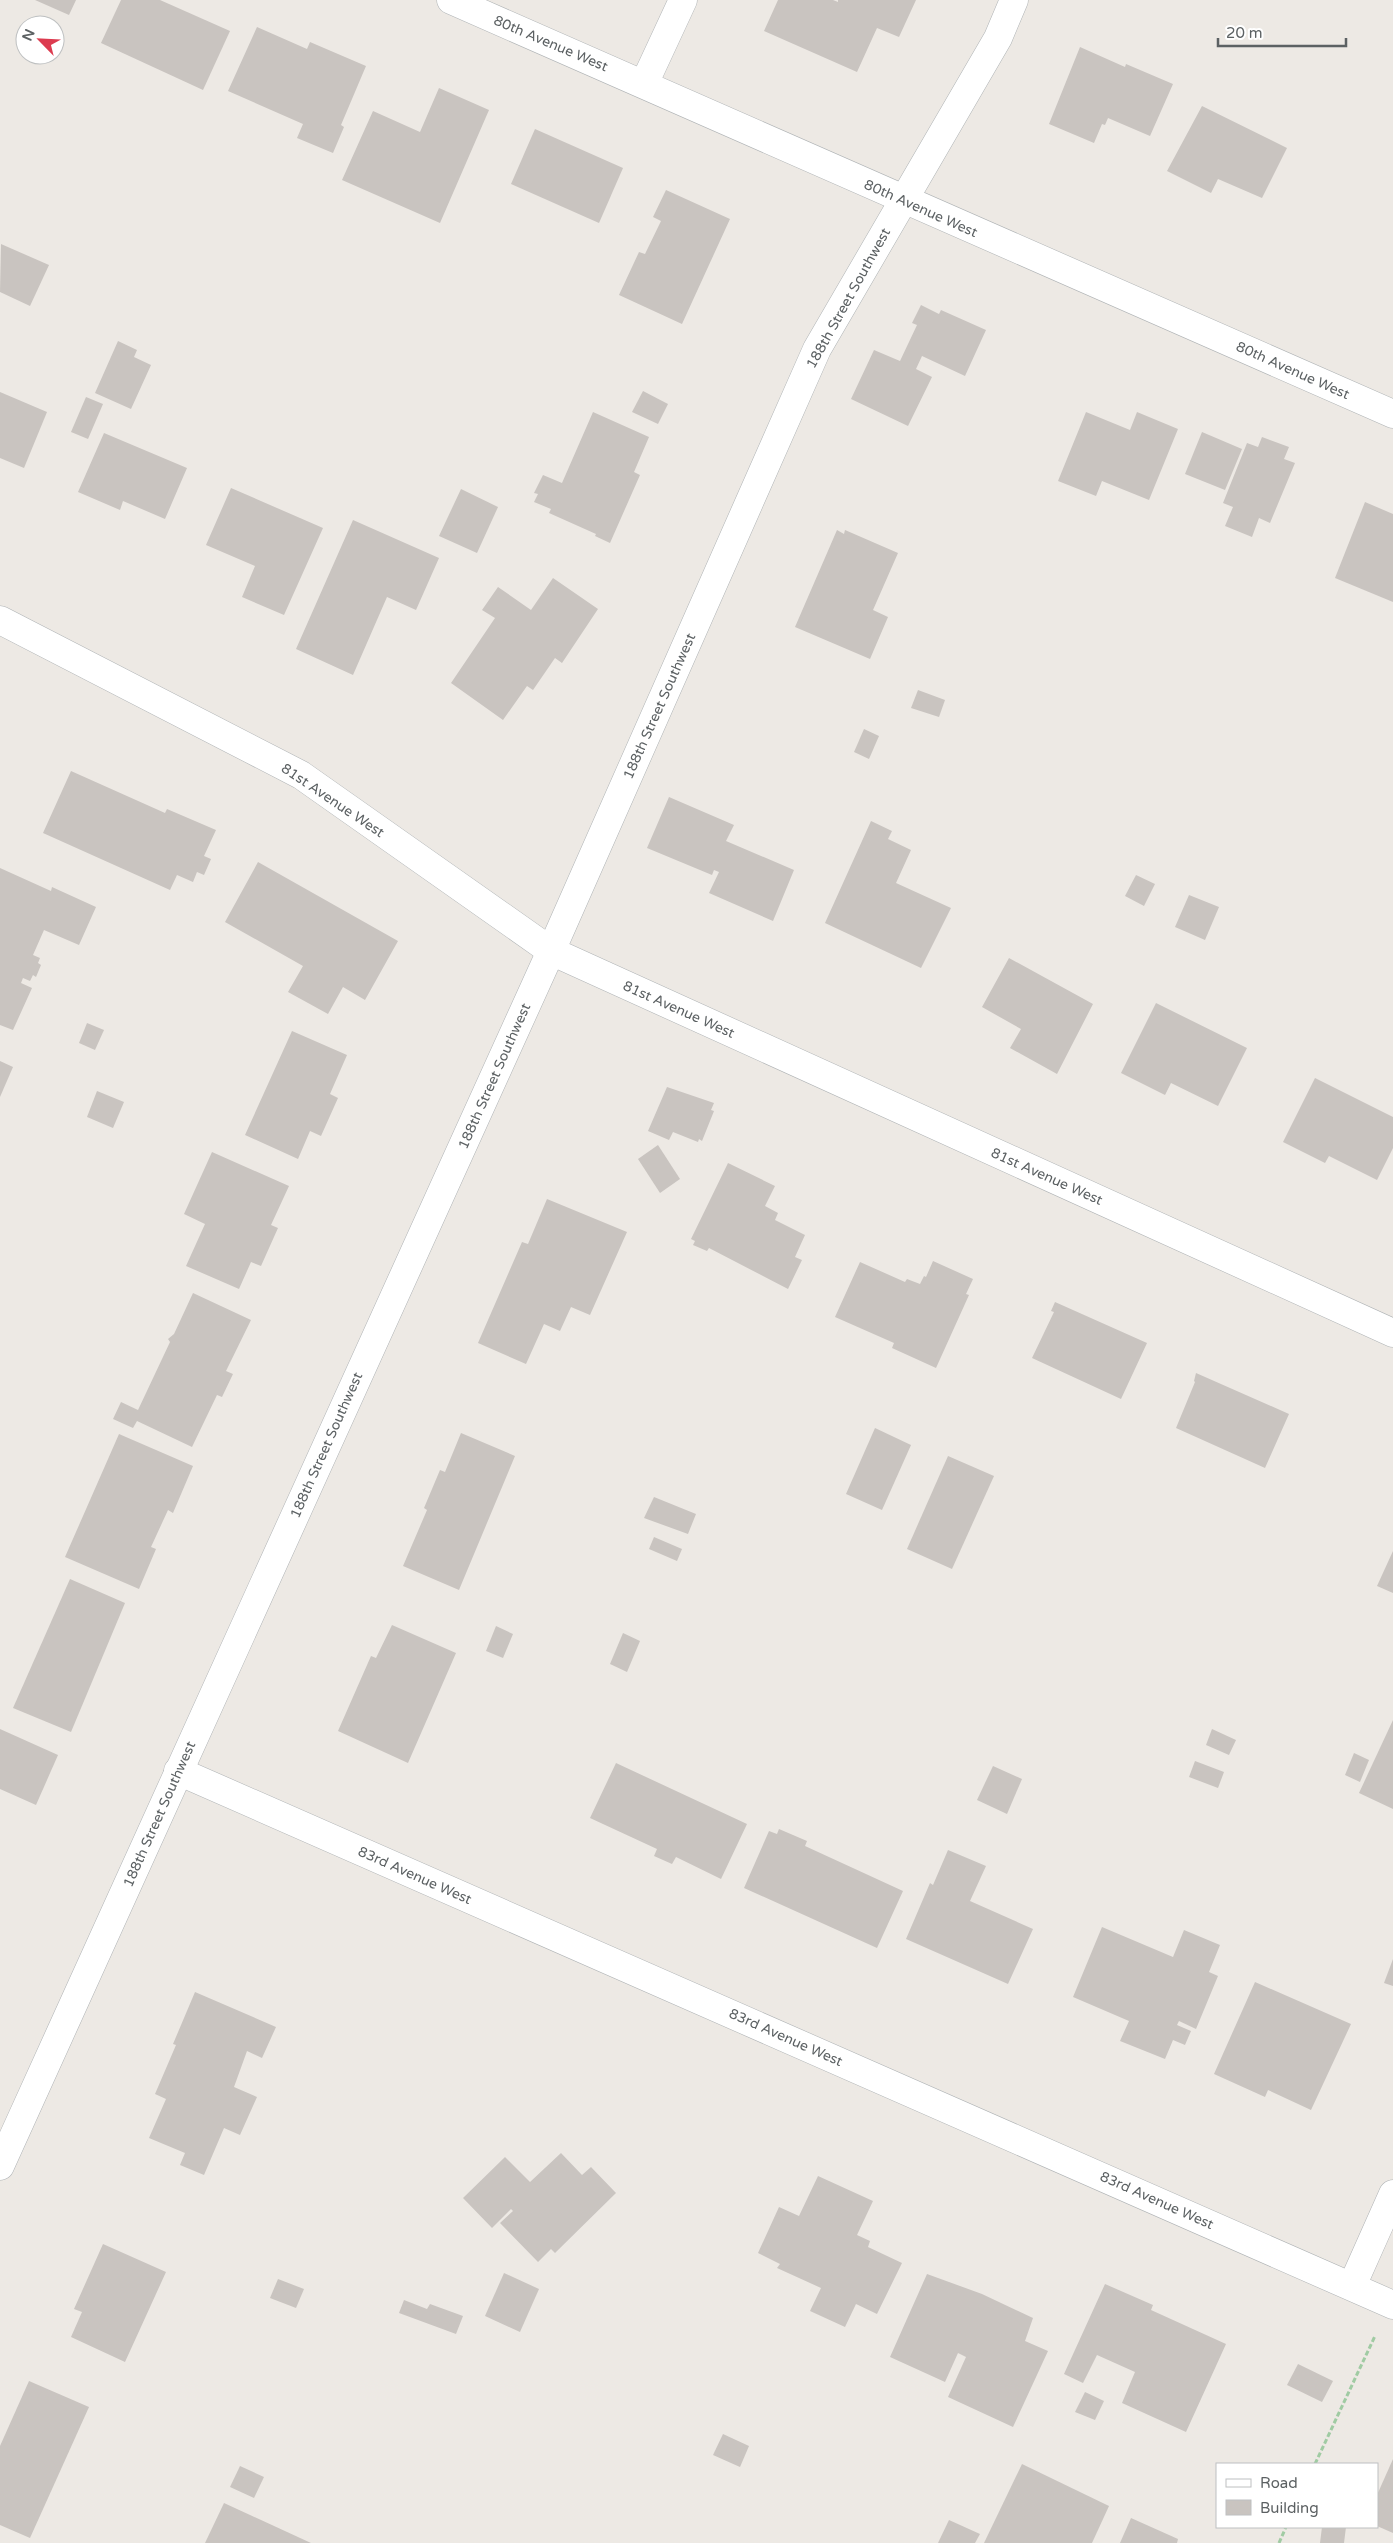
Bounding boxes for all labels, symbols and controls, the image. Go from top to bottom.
street label: 80th Avenue West [491,12,611,75]
north arrow [15,15,65,65]
scale bar [1218,15,1346,47]
text: 20 m [1226,24,1263,42]
text: N [19,26,39,44]
street label: 80th Avenue West [861,176,981,241]
street label: 188th Street Southwest [803,225,894,371]
street label: 80th Avenue West [1233,338,1353,403]
street label: 188th Street Southwest [620,630,700,782]
street label: 81st Avenue West [278,760,388,841]
street label: 81st Avenue West [620,977,738,1042]
street label: 188th Street Southwest [455,1000,535,1152]
street label: 81st Avenue West [988,1144,1106,1209]
street label: 188th Street Southwest [287,1369,367,1521]
street label: 188th Street Southwest [120,1738,200,1890]
street label: 83rd Avenue West [355,1843,475,1908]
street label: 83rd Avenue West [726,2005,846,2070]
street label: 83rd Avenue West [1097,2168,1217,2233]
legend [1216,2463,1378,2528]
text: Road [1260,2474,1298,2492]
text: Building [1260,2499,1319,2517]

